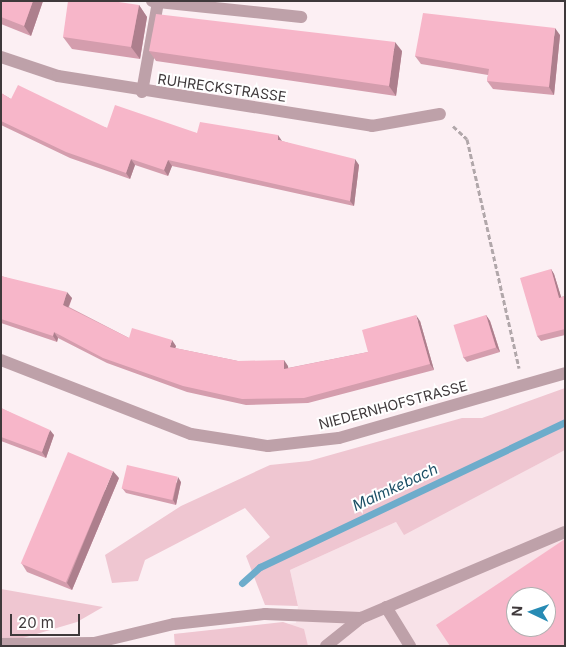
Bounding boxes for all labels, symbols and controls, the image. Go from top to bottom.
street label: RUHRECKSTRASSE [157,71,287,105]
street label: NIEDERNHOFSTRASSE [317,377,469,433]
water label: Malmkebach [350,459,440,515]
north arrow [506,587,556,637]
scale bar [12,604,82,636]
text: N [508,605,525,617]
text: 20 m [18,613,54,632]

